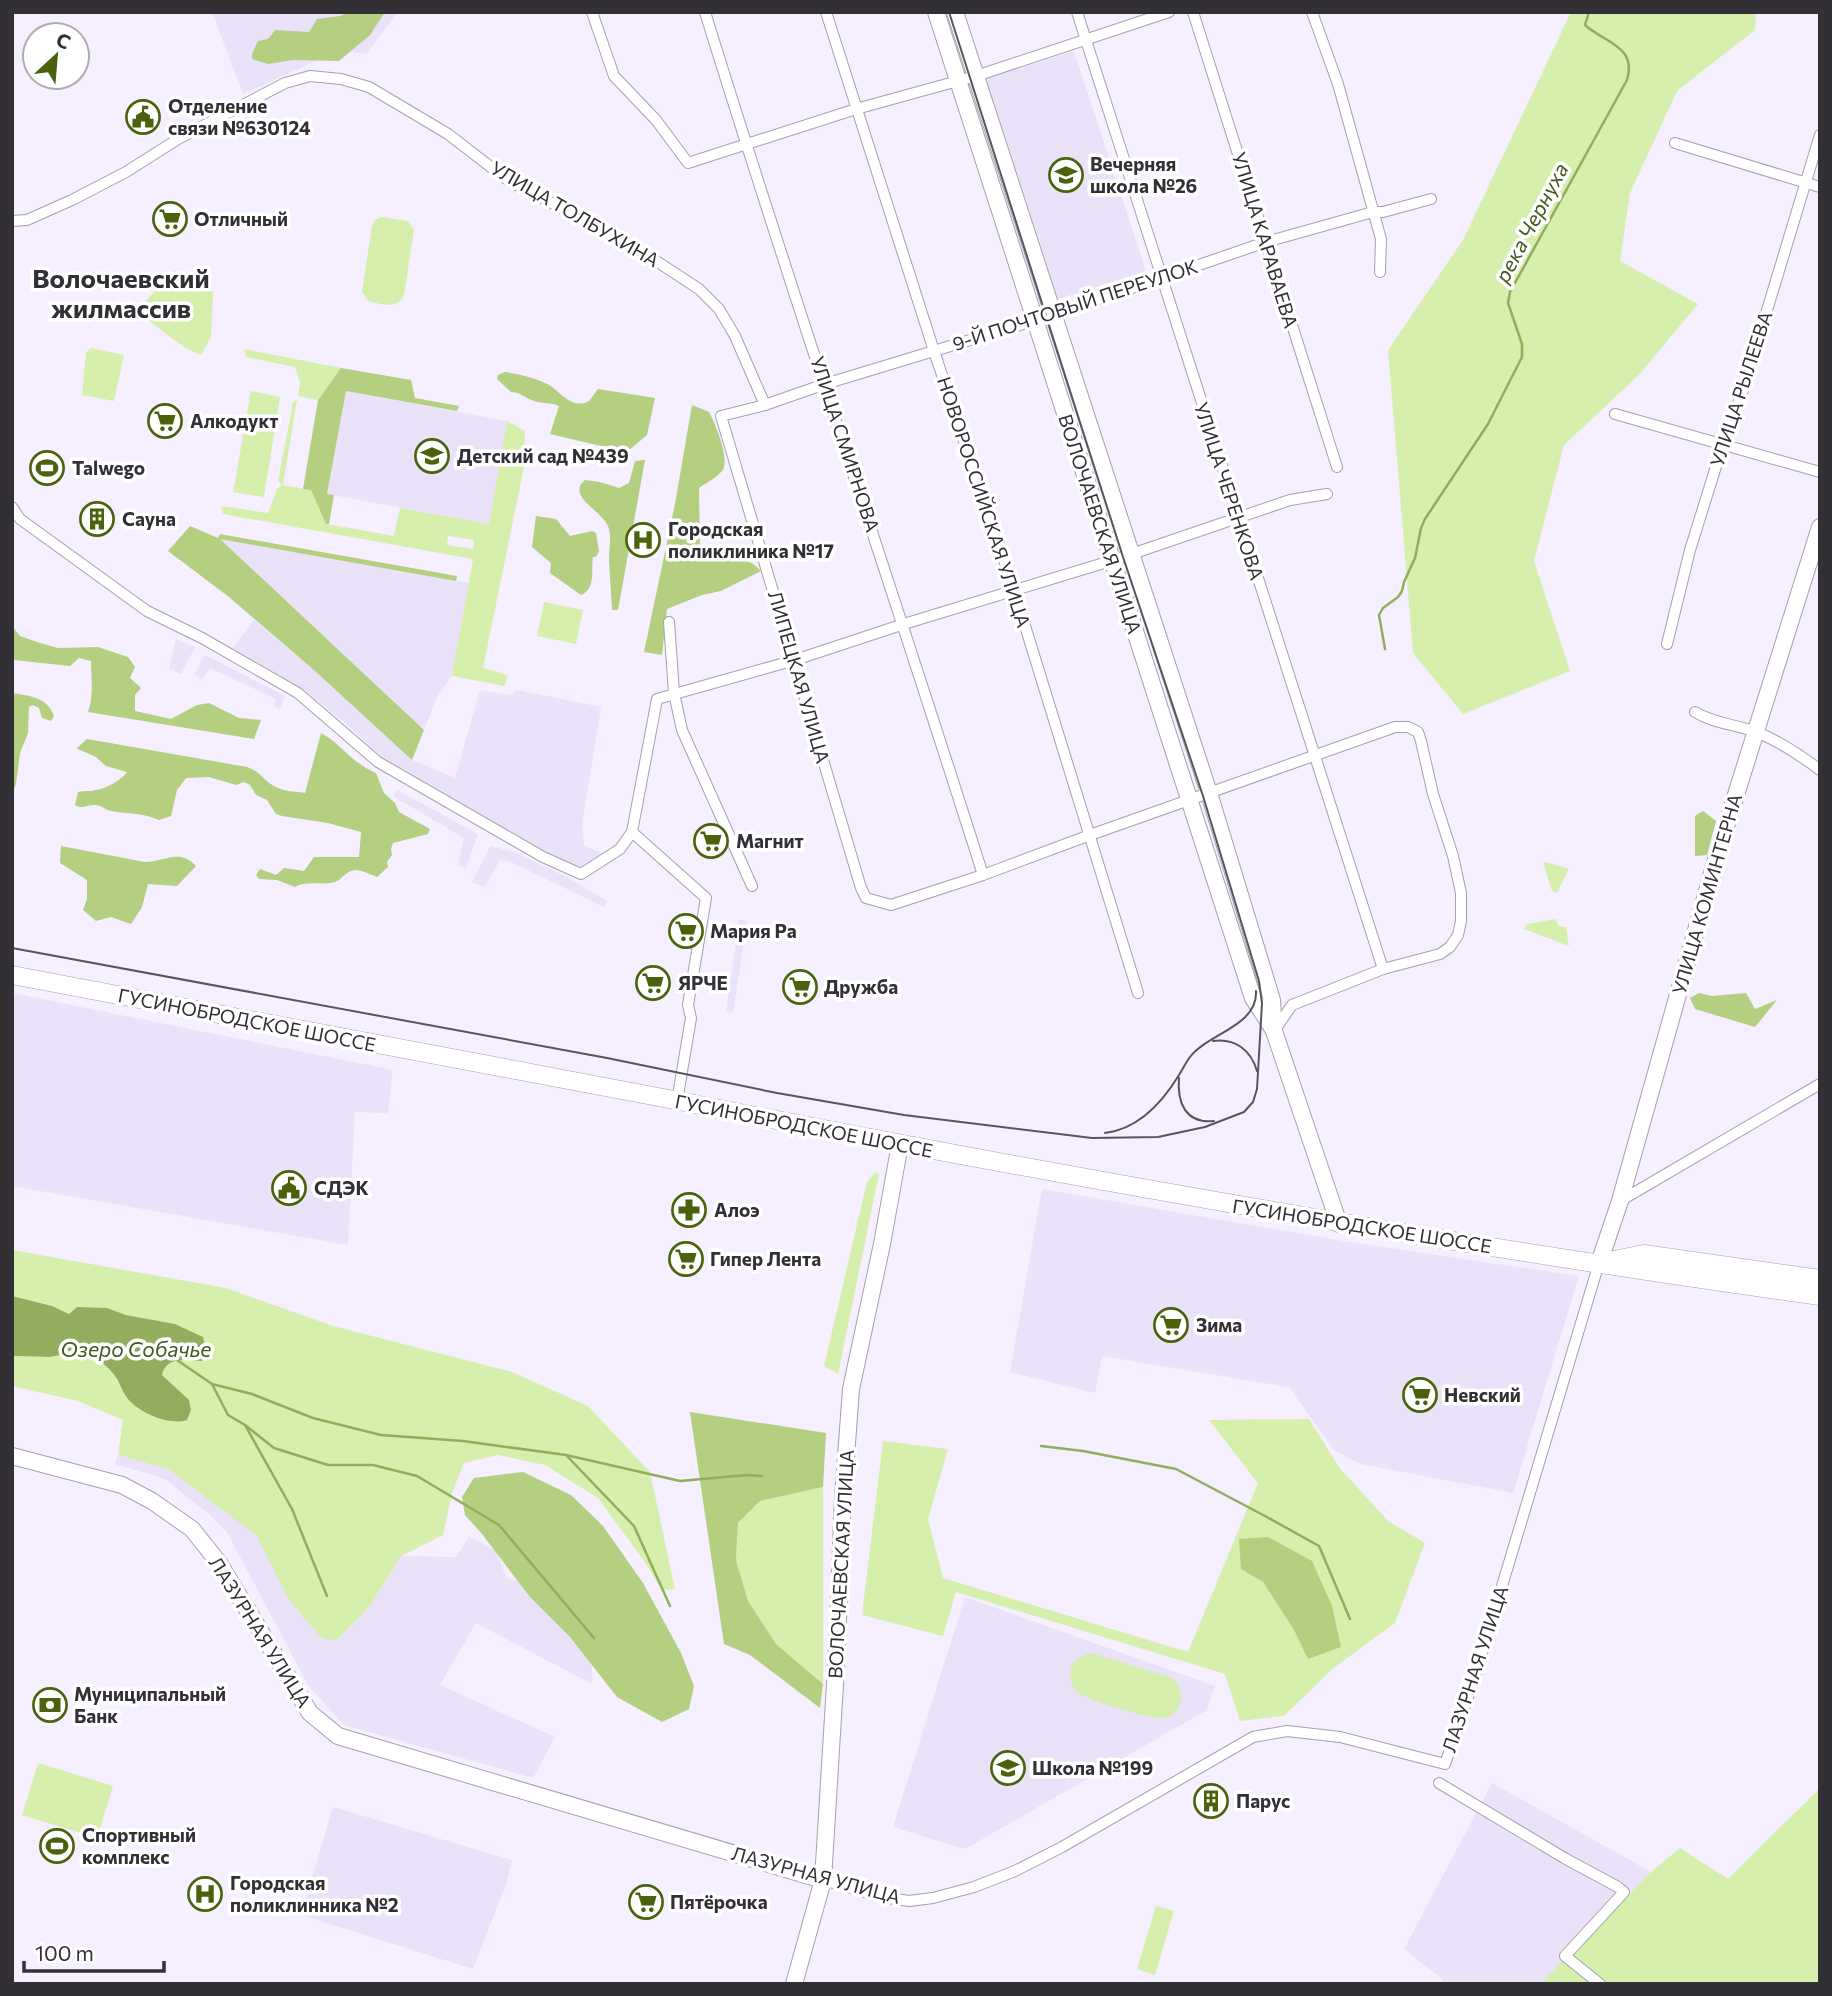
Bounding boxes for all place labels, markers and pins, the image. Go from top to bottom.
place label: Отделение связи №630124 [168,94,311,139]
public building icon: Отделение связи №630124 [124,98,162,136]
place label: Вечерняя школа №26 [1090,152,1197,197]
school or university icon: Вечерняя школа №26 [1047,156,1085,194]
supermarket icon: Отличный [151,200,189,238]
place label: Отличный [194,207,288,230]
supermarket icon: Алкодукт [146,402,184,440]
place label: Алкодукт [190,409,278,432]
school or university icon: Детский сад №439 [413,437,451,475]
place label: Детский сад №439 [457,444,629,467]
sports icon: Talwego [28,449,66,487]
place label: Talwego [72,456,145,479]
building icon: Сауна [78,500,116,538]
place label: Сауна [122,507,176,530]
place label: Городская поликлиника №17 [668,517,834,562]
hospital icon: Городская поликлиника №17 [624,521,662,559]
supermarket icon: Магнит [692,822,730,860]
place label: Магнит [736,829,804,852]
supermarket icon: Мария Ра [667,912,705,950]
place label: Мария Ра [710,919,797,942]
supermarket icon: ЯРЧЕ [634,964,672,1002]
supermarket icon: Дружба [781,968,819,1006]
place label: ЯРЧЕ [678,971,728,994]
place label: Дружба [824,975,898,998]
public building icon: СДЭК [270,1169,308,1207]
place label: СДЭК [314,1176,369,1199]
pharmacy icon: Алоэ [670,1191,708,1229]
place label: Алоэ [714,1198,760,1221]
supermarket icon: Гипер Лента [667,1240,705,1278]
place label: Гипер Лента [710,1247,821,1270]
supermarket icon: Зима [1152,1306,1190,1344]
place label: Зима [1196,1313,1242,1336]
supermarket icon: Невский [1401,1376,1439,1414]
place label: Невский [1444,1383,1521,1406]
place label: Муниципальный Банк [74,1682,226,1727]
bank icon: Муниципальный Банк [31,1686,69,1724]
school or university icon: Школа №199 [989,1749,1027,1787]
place label: Школа №199 [1032,1756,1153,1779]
building icon: Парус [1192,1782,1230,1820]
place label: Парус [1236,1789,1290,1812]
place label: Спортивный комплекс [82,1823,196,1868]
sports icon: Спортивный комплекс [38,1827,76,1865]
place label: Городская поликлинника №2 [230,1871,399,1916]
hospital icon: Городская поликлинника №2 [186,1875,224,1913]
supermarket icon: Пятёрочка [627,1883,665,1921]
place label: Пятёрочка [670,1890,768,1913]

